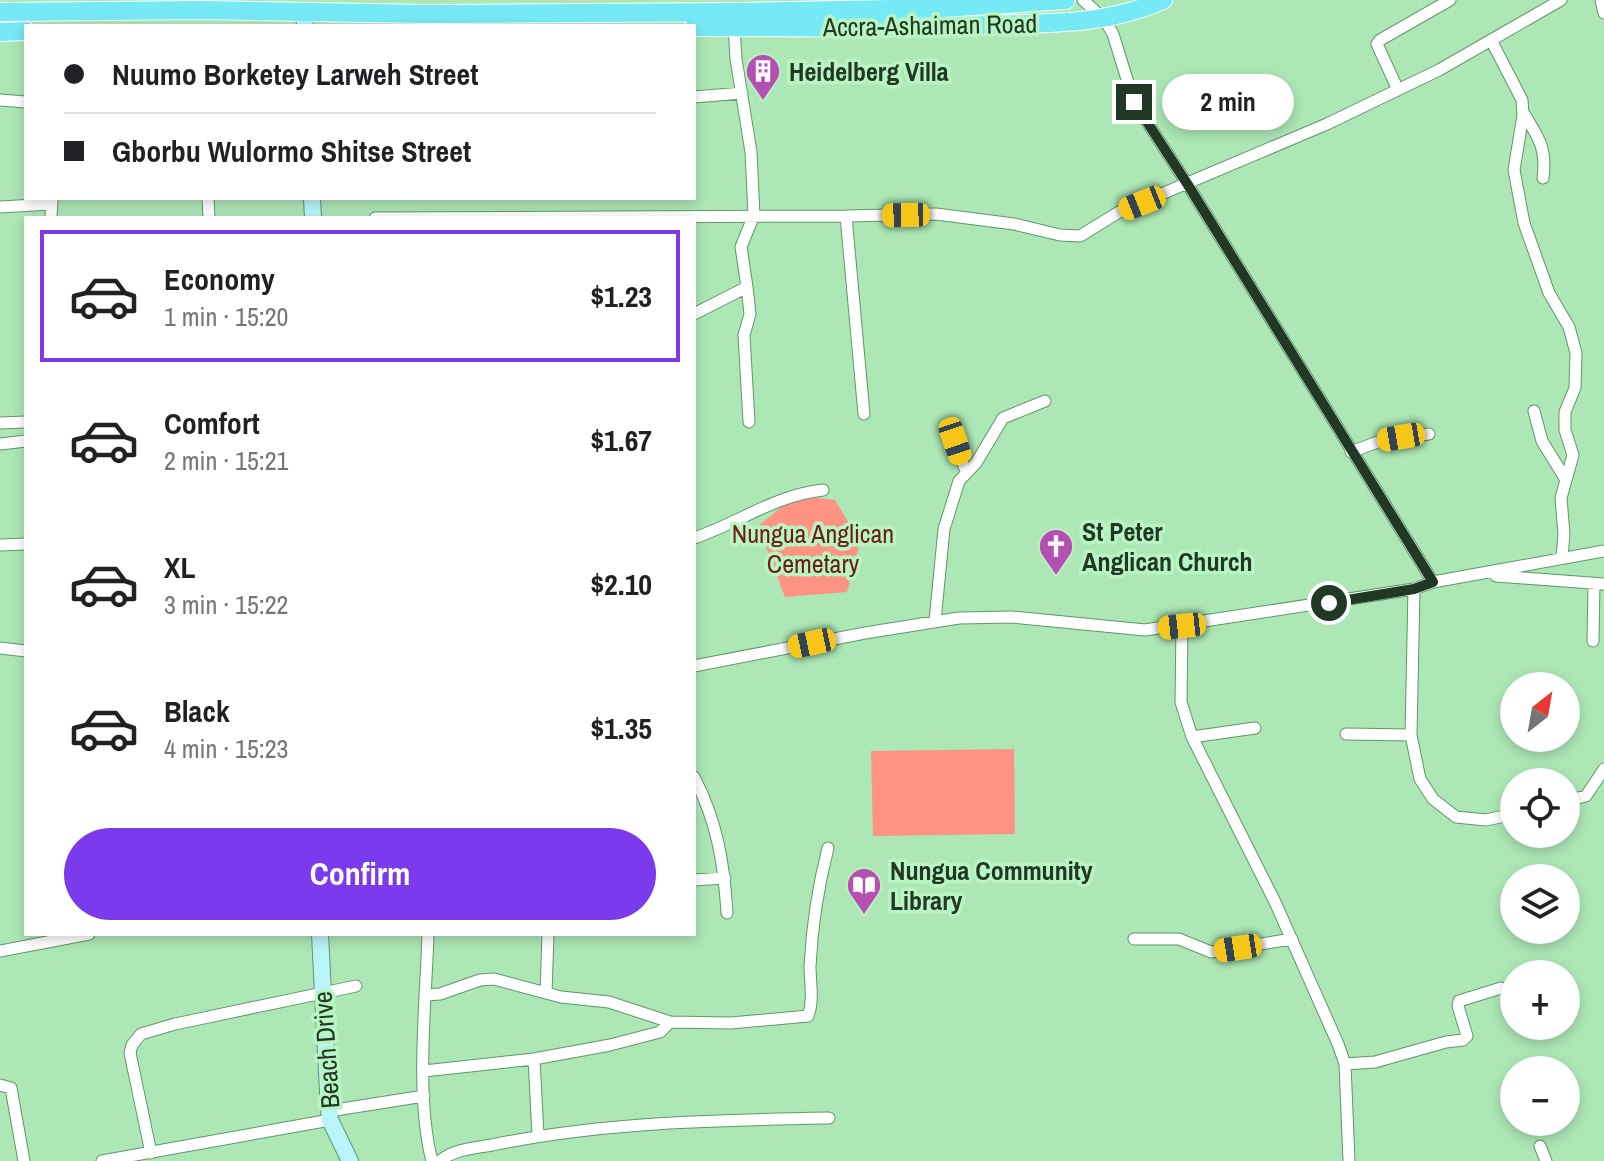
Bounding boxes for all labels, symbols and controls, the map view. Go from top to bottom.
street label: Accra-Ashaiman Road [821,6,1038,44]
building icon: Heidelberg Villa [744,52,782,102]
text: Nuumo Borketey Larweh Street [112,54,478,94]
place label: Heidelberg Villa [789,54,949,89]
callout: 2 min [1162,74,1294,130]
route end [1116,84,1152,120]
text: 2 min [1200,84,1256,119]
text: Gborbu Wulormo Shitse Street [112,131,471,171]
car [1115,183,1169,223]
car [882,203,930,227]
text: Economy [164,259,275,299]
icon: car [68,260,140,332]
text: $1.23 [590,276,652,316]
text: 1 min · 15:20 [164,299,288,334]
text: Comfort [164,403,260,443]
icon: car [68,404,140,476]
car [936,414,974,468]
text: $1.67 [590,420,652,460]
car [1375,421,1427,453]
text: 2 min · 15:21 [164,443,288,478]
place label: St Peter Anglican Church [1082,514,1253,579]
park label: Nungua Anglican Cemetary [732,516,894,581]
church icon: St Peter Anglican Church [1037,527,1075,577]
text: XL [164,547,195,587]
icon: car [68,548,140,620]
text: $2.10 [590,564,652,604]
route start [1311,585,1347,621]
text: 3 min · 15:22 [164,587,288,622]
car [1157,612,1207,640]
car [786,626,838,660]
north arrow [1500,672,1580,752]
map controls [1500,672,1580,1136]
text: Black [164,691,230,731]
icon: car [68,692,140,764]
text: $1.35 [590,708,652,748]
text: 4 min · 15:23 [164,731,288,766]
button: locate [1500,768,1580,848]
button: Confirm [64,828,656,920]
place label: Nungua Community Library [890,853,1093,918]
button: layers [1500,864,1580,944]
library icon: Nungua Community Library [845,866,883,916]
car [1212,932,1264,964]
button: + [1500,960,1580,1040]
street label: Beach Drive [304,990,348,1110]
button: − [1500,1056,1580,1136]

